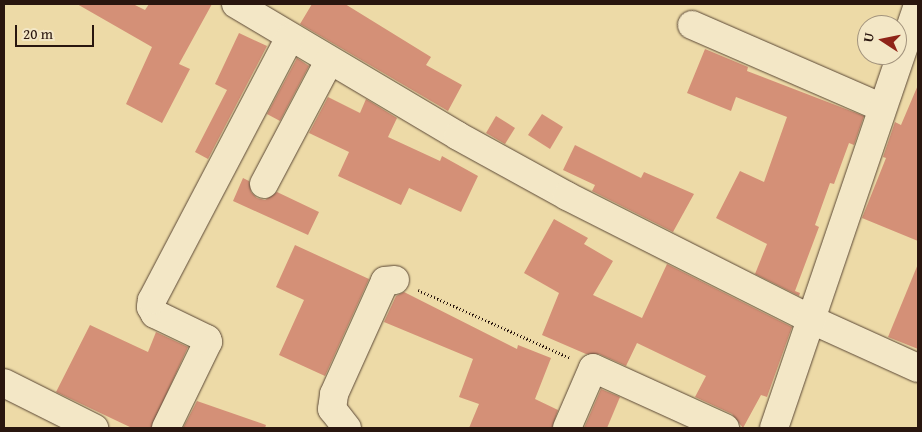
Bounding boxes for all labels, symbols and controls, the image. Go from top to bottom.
scale bar [18,15,96,47]
north arrow [857,15,907,65]
text: 20 m [23,23,53,44]
text: U [858,31,879,44]

